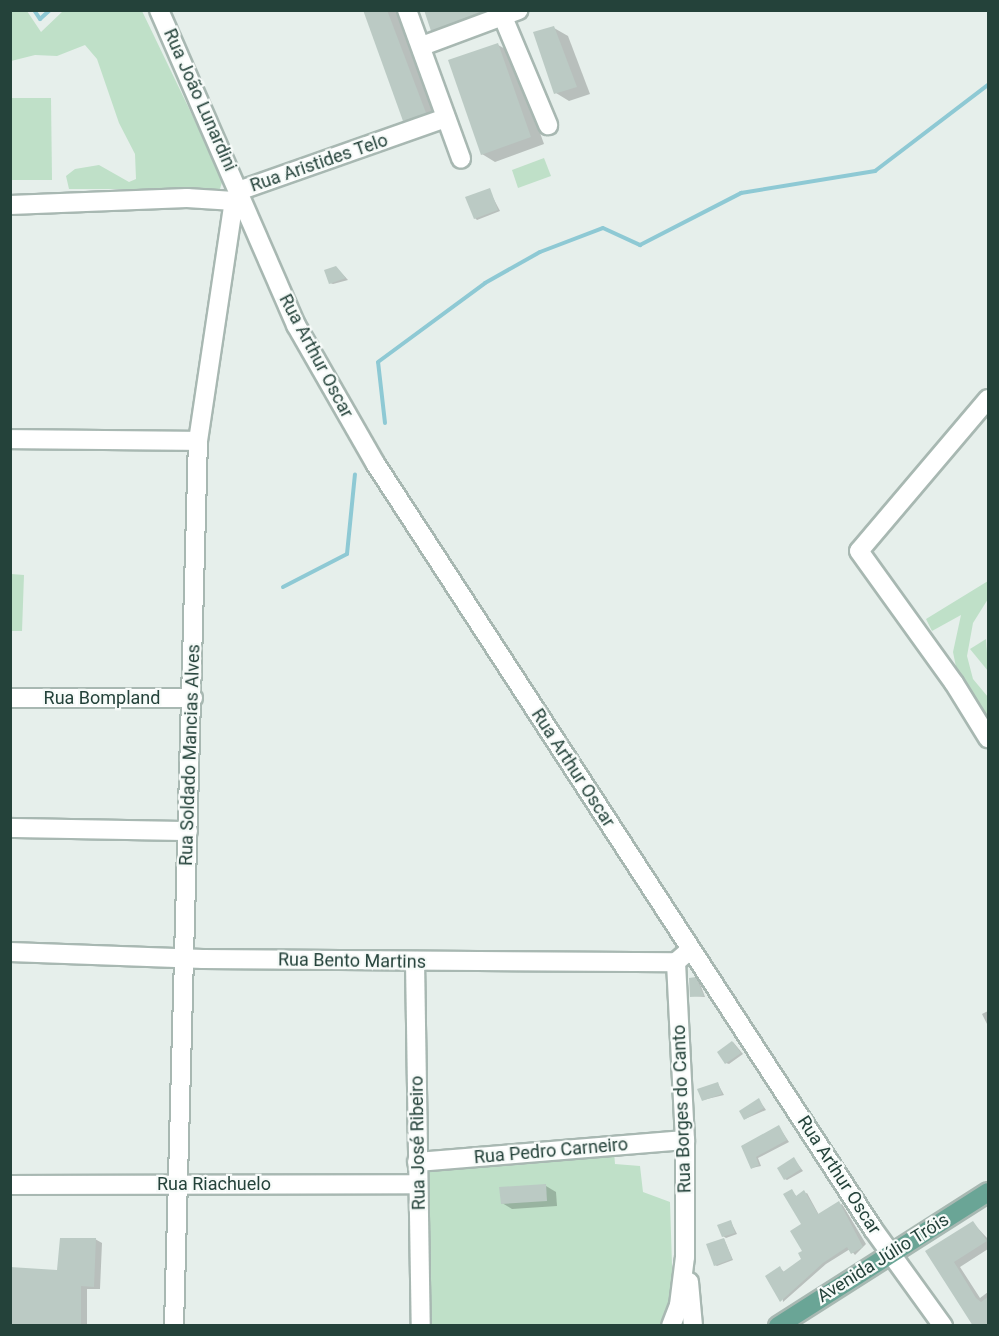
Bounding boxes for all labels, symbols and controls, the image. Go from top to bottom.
street label: Rua João Lunardini [159,25,241,175]
street label: Rua Aristides Telo [247,129,391,197]
street label: Rua Arthur Oscar [274,291,358,421]
street label: Rua Soldado Mancias Alves [175,644,205,866]
street label: Rua Bompland [44,687,160,709]
street label: Rua Arthur Oscar [527,705,619,831]
street label: Rua Bento Martins [278,949,426,973]
street label: Rua Borges do Canto [668,1024,696,1194]
street label: Rua José Ribeiro [406,1076,430,1210]
street label: Rua Arthur Oscar [793,1112,885,1238]
street label: Rua Pedro Carneiro [473,1134,629,1168]
street label: Rua Riachuelo [157,1173,271,1195]
street label: Avenida Júlio Tróis [813,1209,953,1307]

